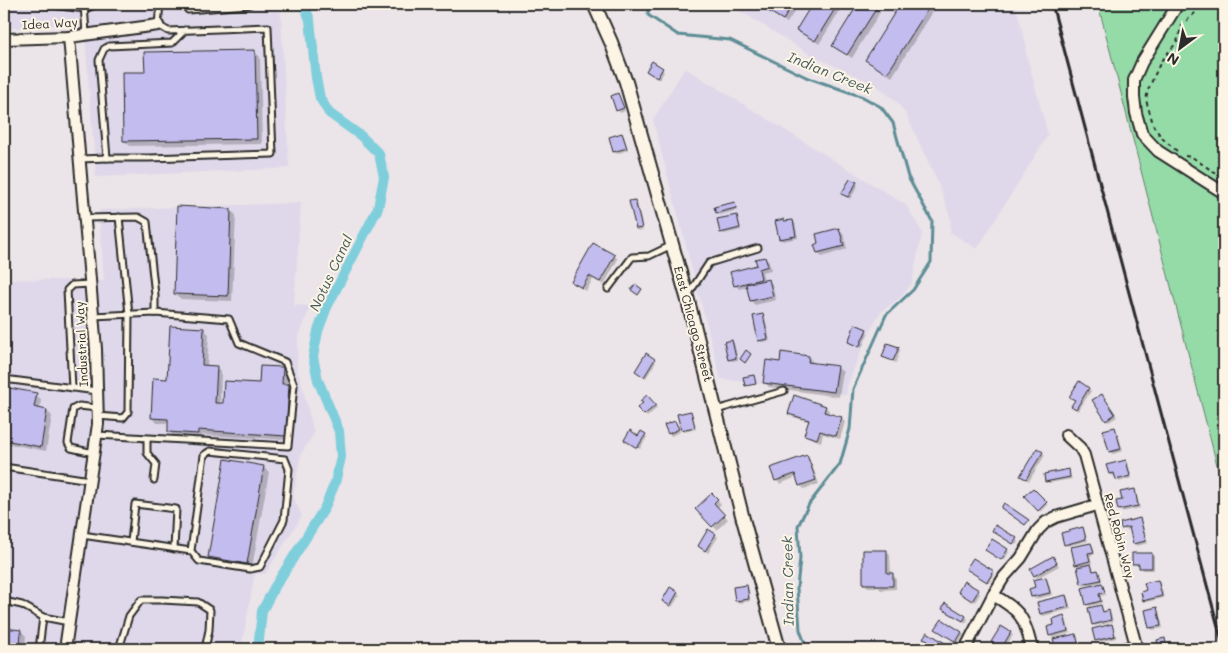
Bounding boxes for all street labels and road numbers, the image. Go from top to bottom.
street label: Idea Way [22,14,78,32]
street label: East Chicago Street [671,264,717,383]
street label: Industrial Way [71,301,91,387]
street label: Red Robin Way [1101,491,1139,580]

